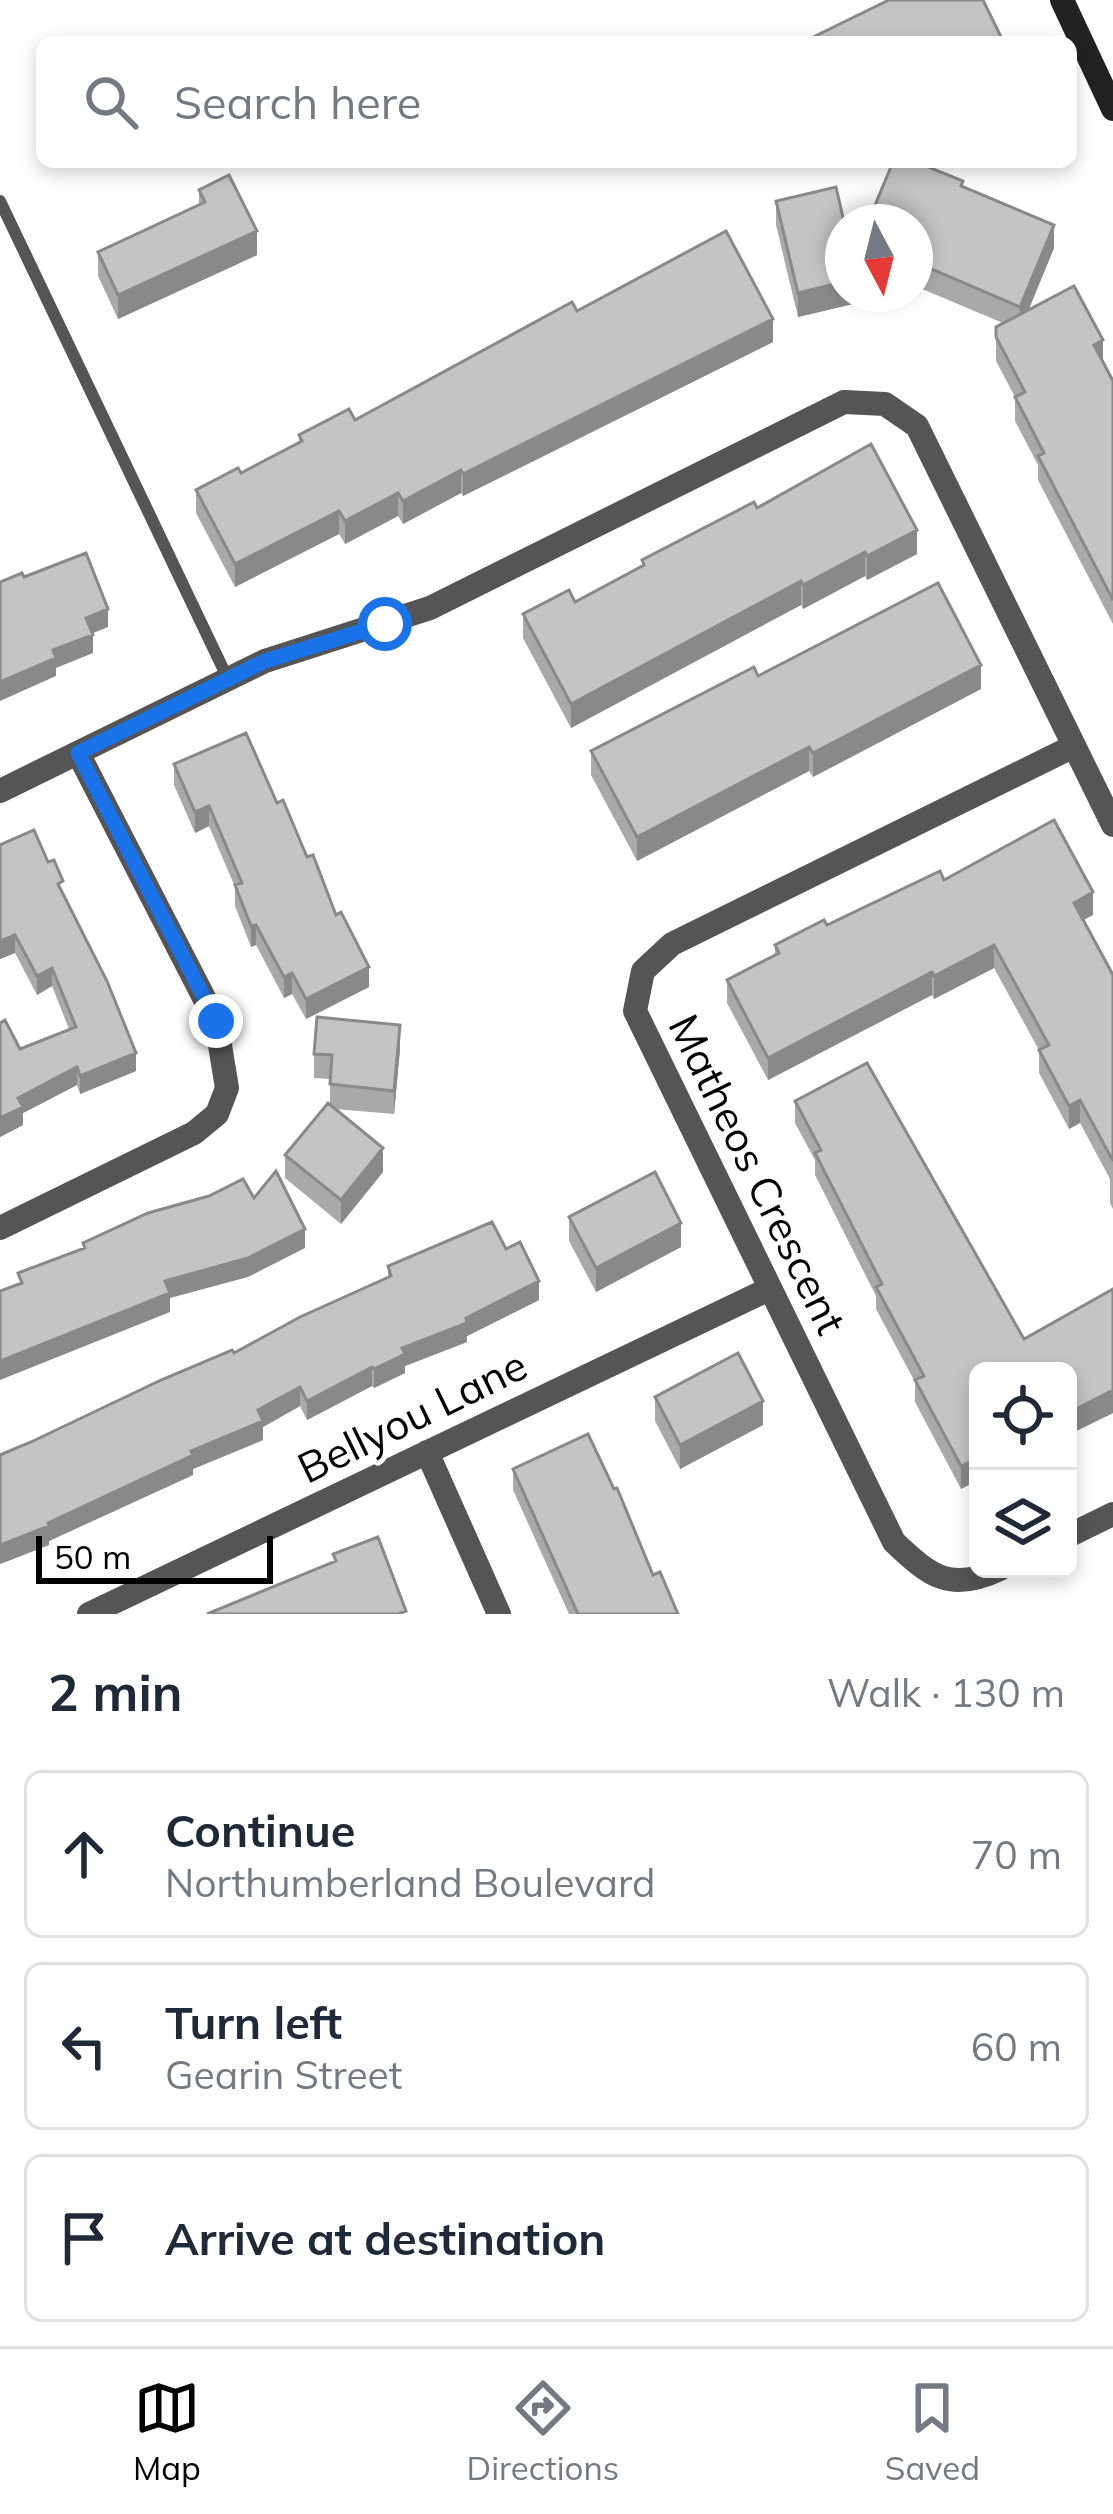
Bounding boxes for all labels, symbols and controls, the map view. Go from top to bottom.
search box [36,36,1077,168]
icon: search [78,69,144,135]
text: Search here [174,74,421,130]
north arrow [825,204,933,312]
route start [358,597,412,651]
route end [189,994,243,1048]
street label: Matheos Crescent [658,1006,858,1342]
street label: Bellyou Lane [289,1338,535,1494]
map controls [969,1362,1077,1578]
button: locate [969,1362,1077,1470]
button: layers [969,1470,1077,1578]
scale bar [36,1530,273,1583]
text: 50 m [54,1536,131,1577]
text: 2 min [48,1660,183,1724]
text: Walk · 130 m [827,1668,1065,1717]
text: Continue [165,1802,355,1858]
icon: ahead [51,1821,117,1887]
text: 70 m [971,1830,1062,1879]
text: Northumberland Boulevard [165,1858,655,1907]
text: Turn left [165,1994,342,2050]
icon: left [51,2013,117,2079]
text: 60 m [971,2022,1062,2071]
text: Gearin Street [165,2050,402,2099]
icon: arrive [51,2205,117,2271]
text: Arrive at destination [165,2210,605,2266]
tab: Map [133,2375,201,2488]
tab: Directions [467,2375,619,2488]
tab: Saved [885,2375,980,2488]

